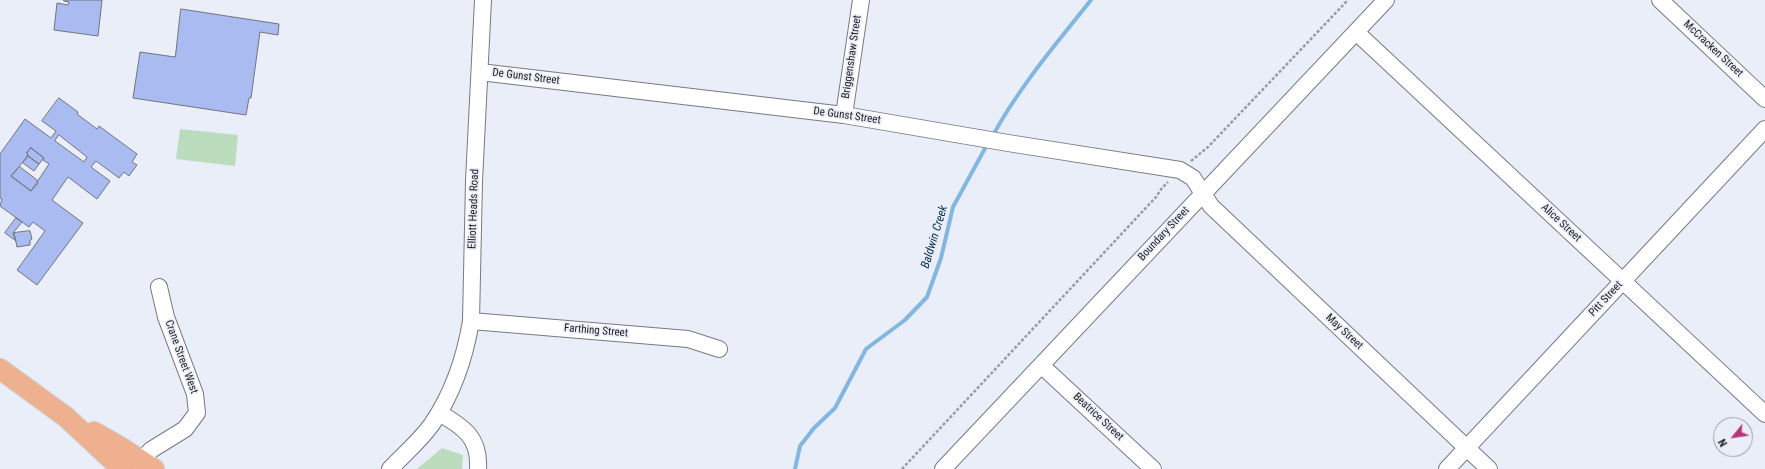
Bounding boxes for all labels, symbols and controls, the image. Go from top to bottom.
street label: Briggenshaw Street [840,14,864,100]
street label: McCracken Street [1680,18,1746,80]
street label: De Gunst Street [492,66,560,88]
street label: De Gunst Street [813,105,881,127]
street label: Elliott Heads Road [466,169,482,249]
street label: Alice Street [1538,201,1584,245]
water label: Baldwin Creek [919,204,951,270]
street label: Boundary Street [1136,204,1192,264]
street label: Pitt Street [1586,279,1626,319]
street label: May Street [1323,311,1365,353]
street label: Crane Street West [162,318,200,396]
street label: Farthing Street [563,322,629,340]
street label: Beatrice Street [1070,390,1126,444]
north arrow [1713,417,1753,457]
text: N [1716,437,1730,449]

